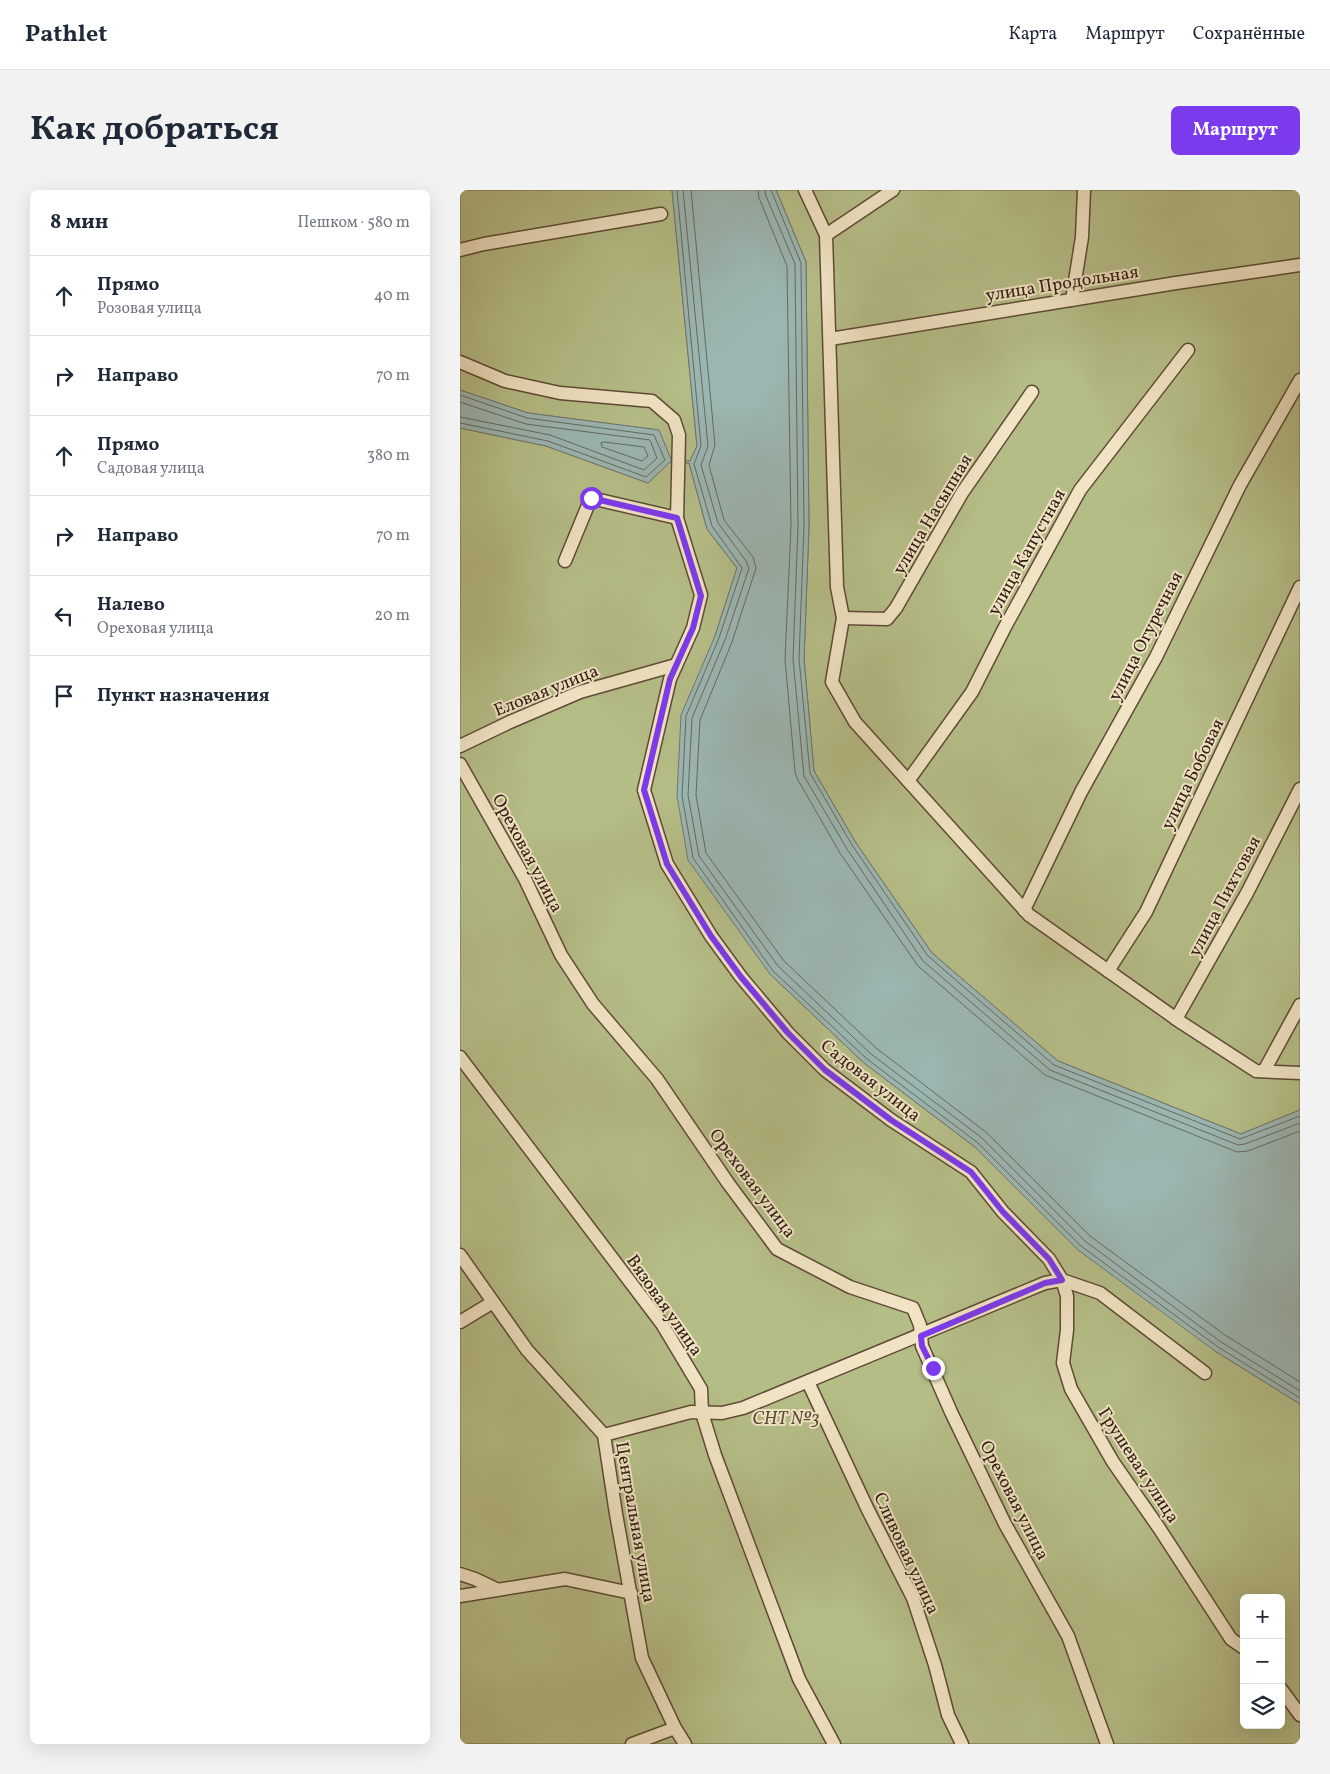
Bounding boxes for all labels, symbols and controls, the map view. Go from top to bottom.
text: Pathlet [25,18,107,52]
text: Карта [1008,22,1057,47]
text: Маршрут [1085,22,1165,47]
text: Сохранённые [1193,22,1305,47]
text: Как добраться [30,106,279,154]
button: Маршрут [1171,106,1300,155]
text: 8 мин [50,208,109,237]
text: Пешком · 580 m [297,212,410,234]
street label: улица Продольная [984,260,1141,309]
text: Прямо [97,272,159,298]
icon: ahead [50,282,78,310]
text: 40 m [374,285,410,307]
text: Розовая улица [97,298,202,320]
icon: right [50,362,78,390]
text: Направо [97,363,179,389]
text: 70 m [376,365,410,387]
text: Прямо [97,432,159,458]
icon: ahead [50,442,78,470]
text: 380 m [367,445,410,467]
street label: улица Насыпная [887,450,979,580]
text: Садовая улица [97,458,205,480]
street label: улица Капустная [982,485,1072,621]
route start [580,487,603,510]
icon: right [50,522,78,550]
text: Направо [97,523,179,549]
text: 70 m [376,525,410,547]
street label: улица Огуречная [1103,568,1190,706]
text: Налево [97,592,165,618]
icon: left [50,602,78,630]
text: 20 m [375,605,410,627]
text: Ореховая улица [97,618,214,640]
street label: Еловая улица [490,659,603,724]
icon: arrive [50,682,78,710]
text: Пункт назначения [97,683,270,709]
street label: улица Бобовая [1156,715,1231,834]
street label: Ореховая улица [485,790,569,918]
street label: улица Пихтовая [1183,832,1268,962]
street label: Садовая улица [815,1034,926,1128]
street label: Ореховая улица [702,1124,801,1244]
street label: Вязовая улица [620,1250,708,1362]
route end [922,1357,945,1380]
street label: Грушевая улица [1091,1403,1185,1529]
park label: СНТ №3 [752,1407,820,1432]
street label: Ореховая улица [973,1437,1055,1565]
street label: Центральная улица [608,1440,661,1605]
street label: Сливовая улица [866,1489,945,1619]
map controls [1240,1594,1285,1729]
button: + [1240,1594,1285,1639]
button: − [1240,1639,1285,1684]
button: layers [1240,1684,1285,1729]

